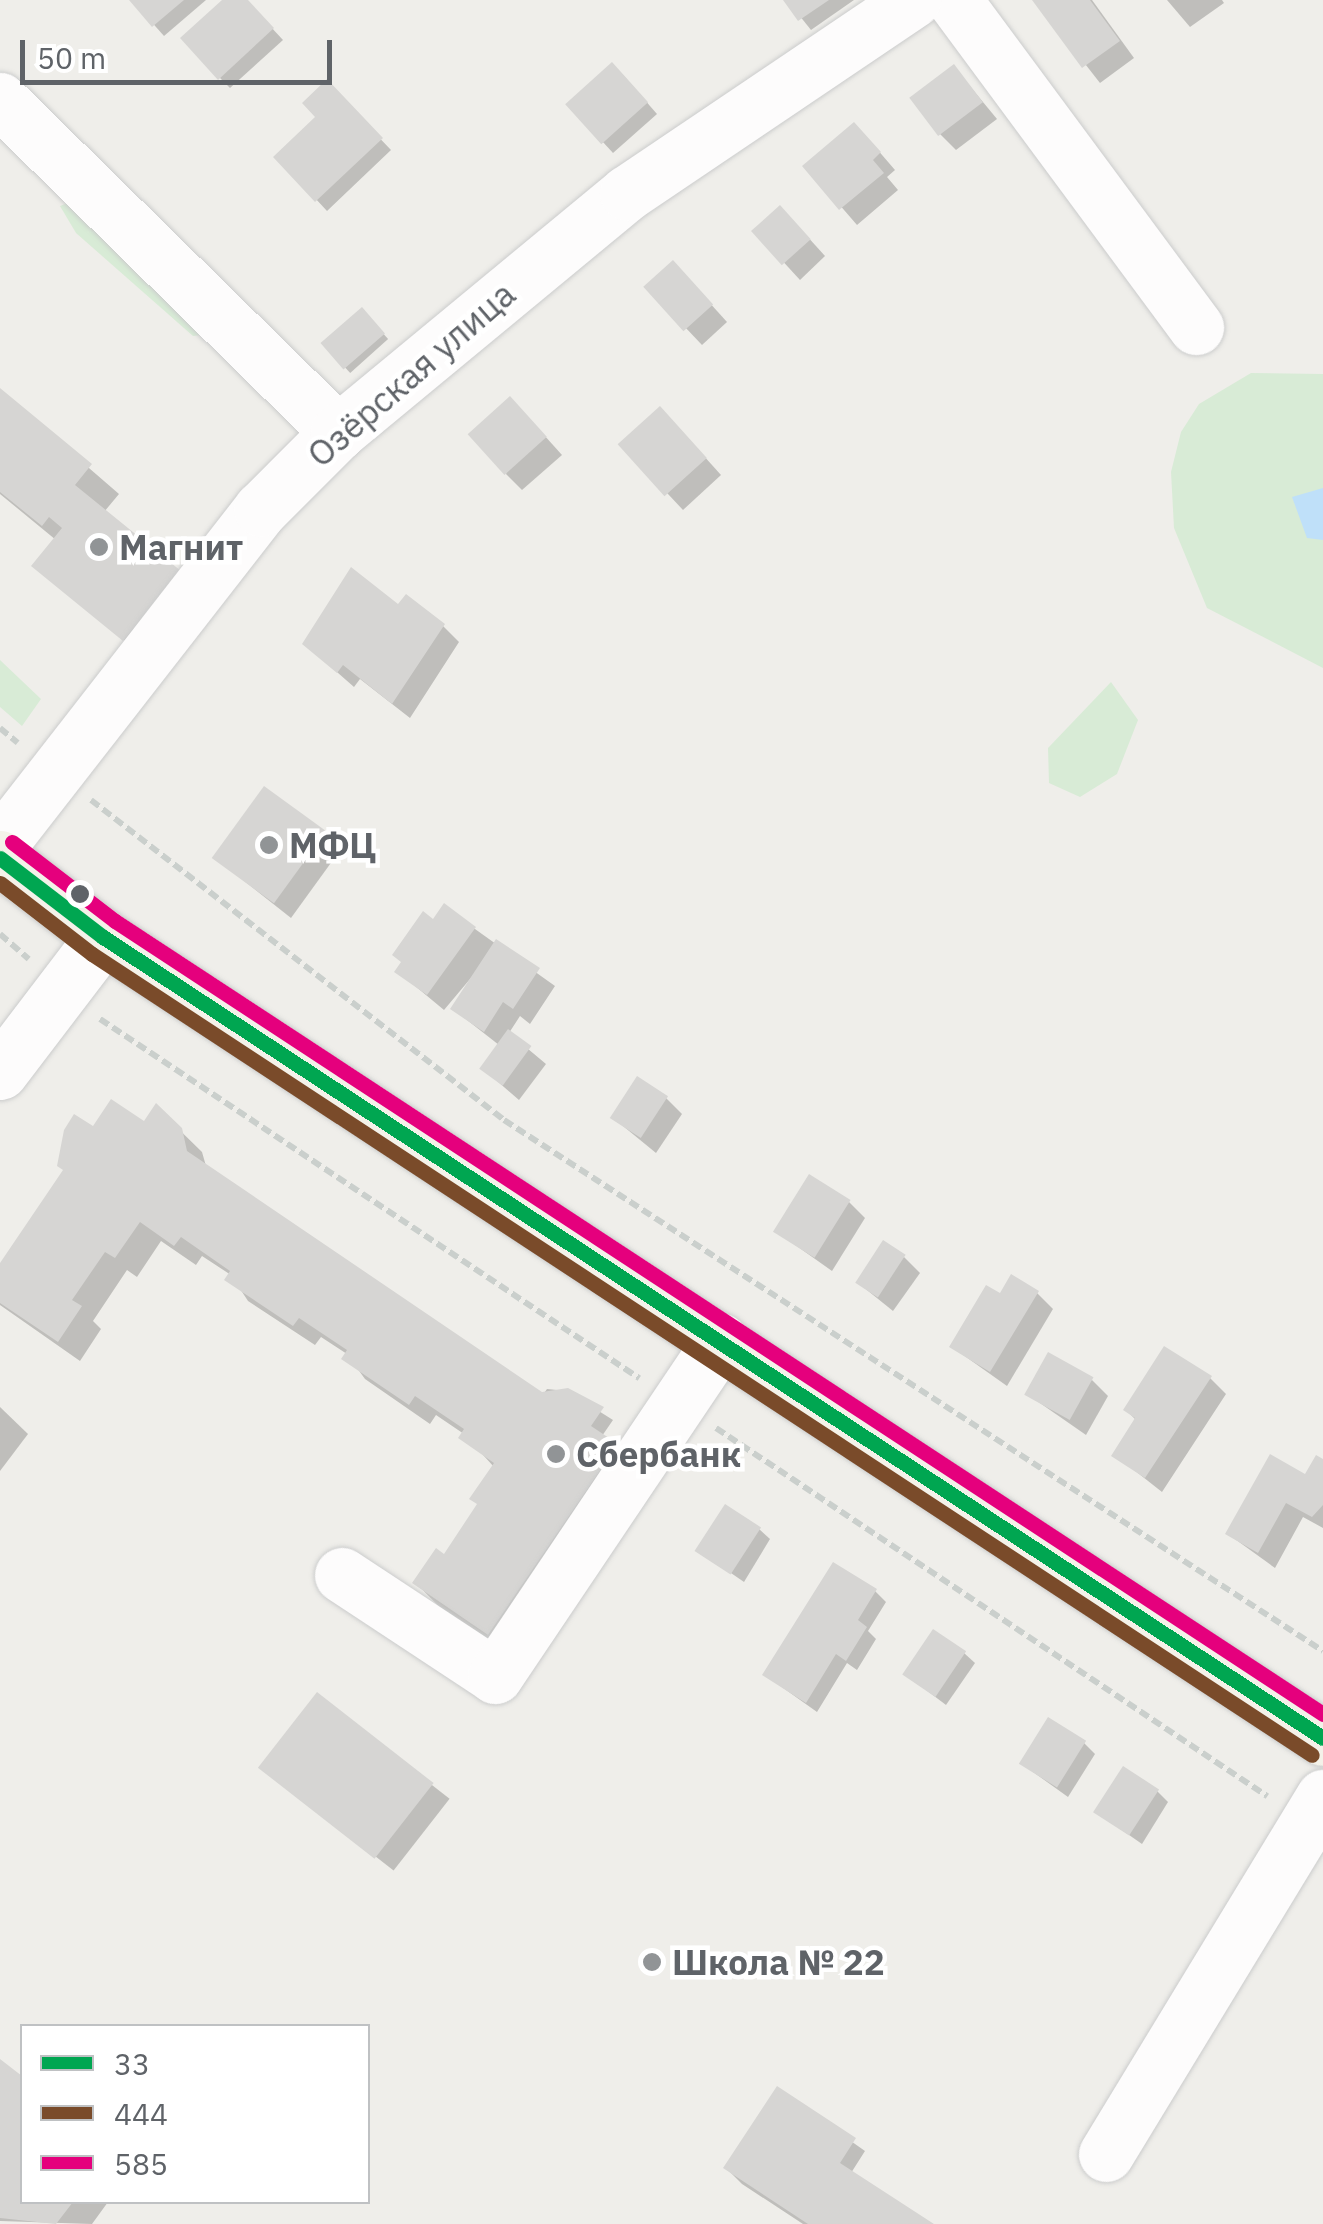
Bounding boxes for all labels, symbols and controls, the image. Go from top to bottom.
scale bar [25,20,338,82]
text: 50 m [37,38,106,77]
street label: Озёрская улица [299,273,523,475]
place label: Магнит [119,526,243,568]
marker: Магнит [88,536,110,558]
place label: МФЦ [289,824,376,866]
marker: МФЦ [258,834,280,856]
unlabelled marker [70,884,90,904]
place label: Сбербанк [576,1433,741,1475]
marker: Сбербанк [545,1443,567,1465]
place label: Школа № 22 [672,1941,885,1983]
marker: Школа № 22 [641,1951,663,1973]
legend [20,2024,370,2204]
text: 33 [114,2044,150,2083]
text: 444 [114,2094,168,2133]
text: 585 [114,2144,168,2183]

